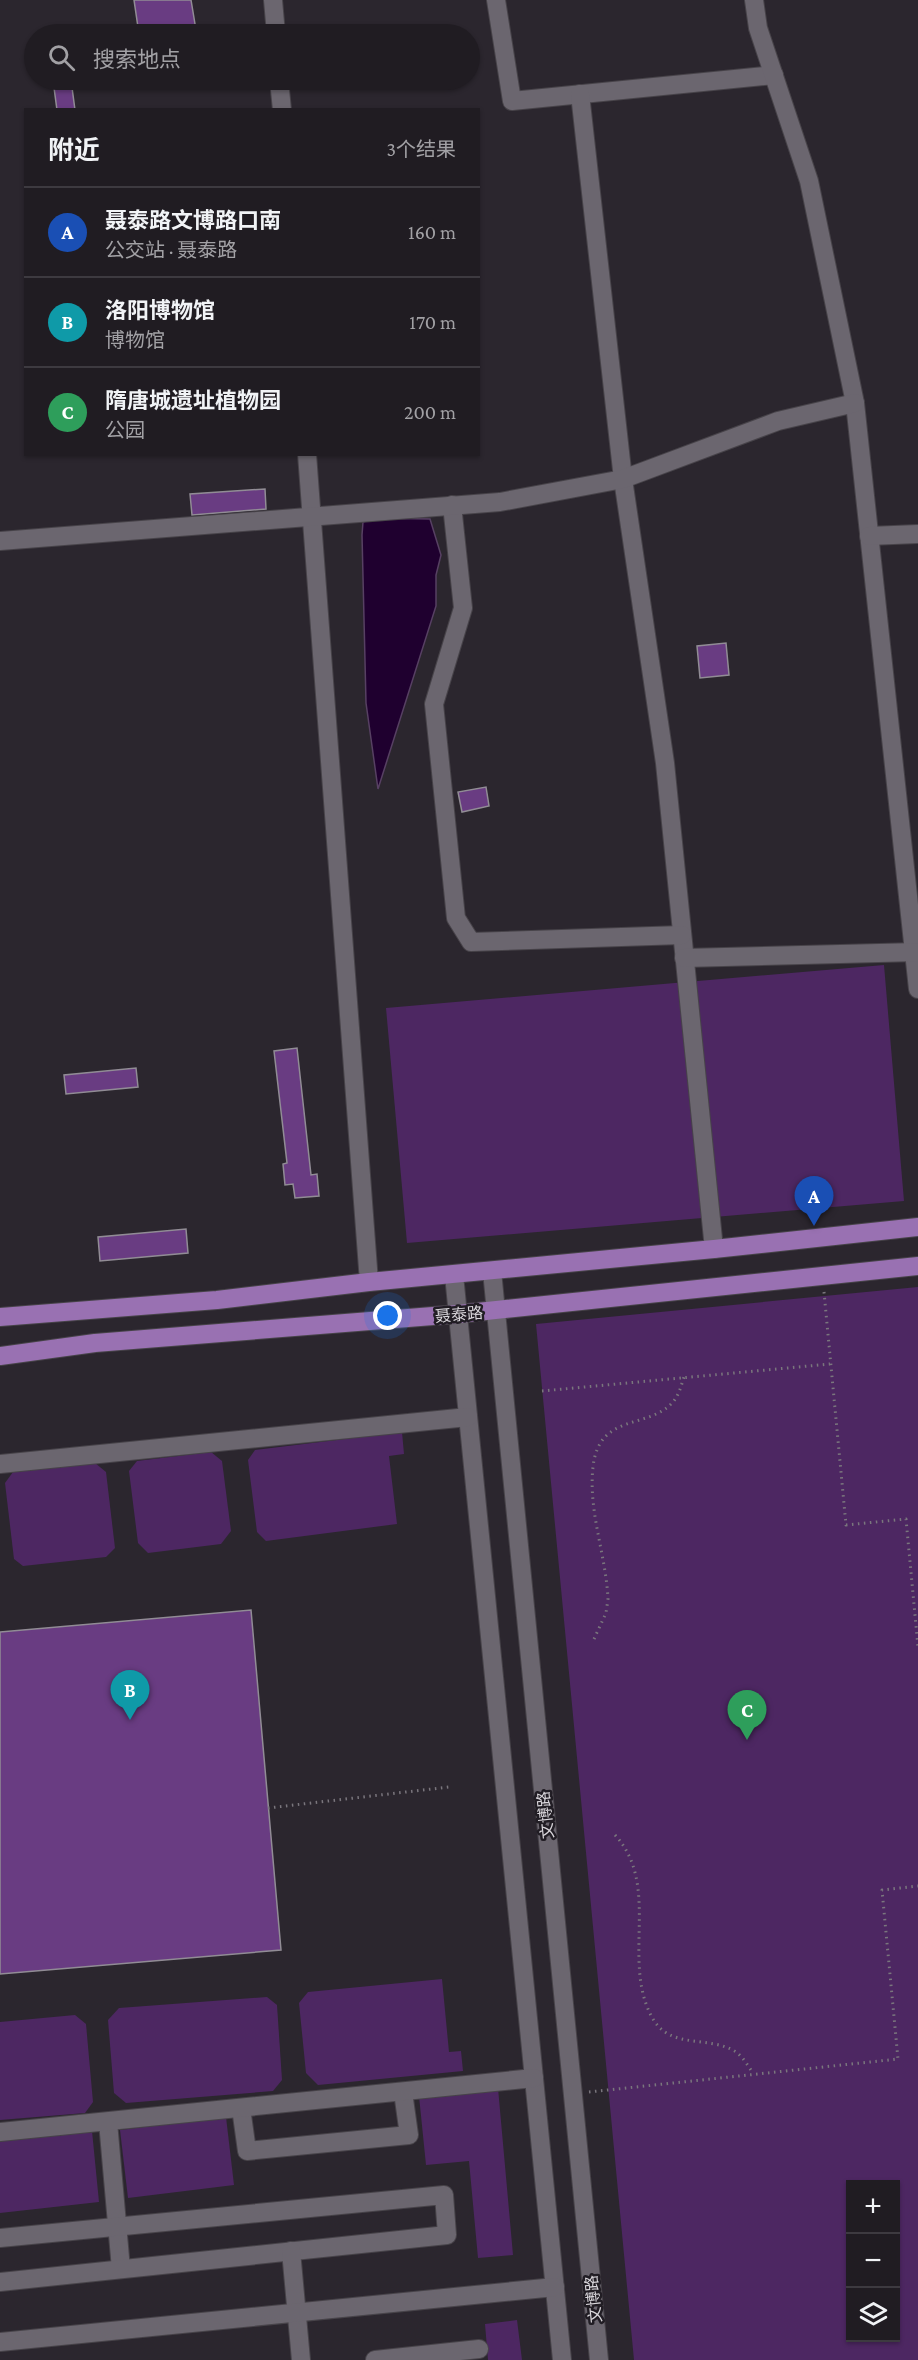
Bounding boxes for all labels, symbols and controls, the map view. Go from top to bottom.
search box [24,24,480,90]
icon: search [45,41,78,74]
text: 搜索地点 [93,47,181,72]
text: 附近 [48,136,100,165]
text: 3个结果 [387,138,456,160]
text: 聂泰路文博路口南 [105,208,281,233]
text: A [62,221,73,243]
text: 160 m [408,221,456,243]
text: 公交站 · 聂泰路 [105,239,237,261]
text: 洛阳博物馆 [105,298,215,323]
text: B [62,311,73,333]
text: 170 m [409,311,456,333]
text: 博物馆 [105,329,165,351]
text: 隋唐城遗址植物园 [105,388,281,413]
text: C [61,401,74,423]
text: 200 m [404,401,456,423]
text: 公园 [105,419,145,441]
pin: A [794,1176,834,1226]
your location [373,1301,402,1330]
street label: 聂泰路 [434,1304,484,1325]
pin: B [110,1670,150,1720]
pin: C [728,1690,766,1740]
street label: 文博路 [535,1790,556,1840]
map controls [846,2180,900,2342]
button: + [846,2180,900,2234]
button: − [846,2234,900,2288]
street label: 文博路 [583,2274,604,2324]
button: layers [846,2288,900,2342]

